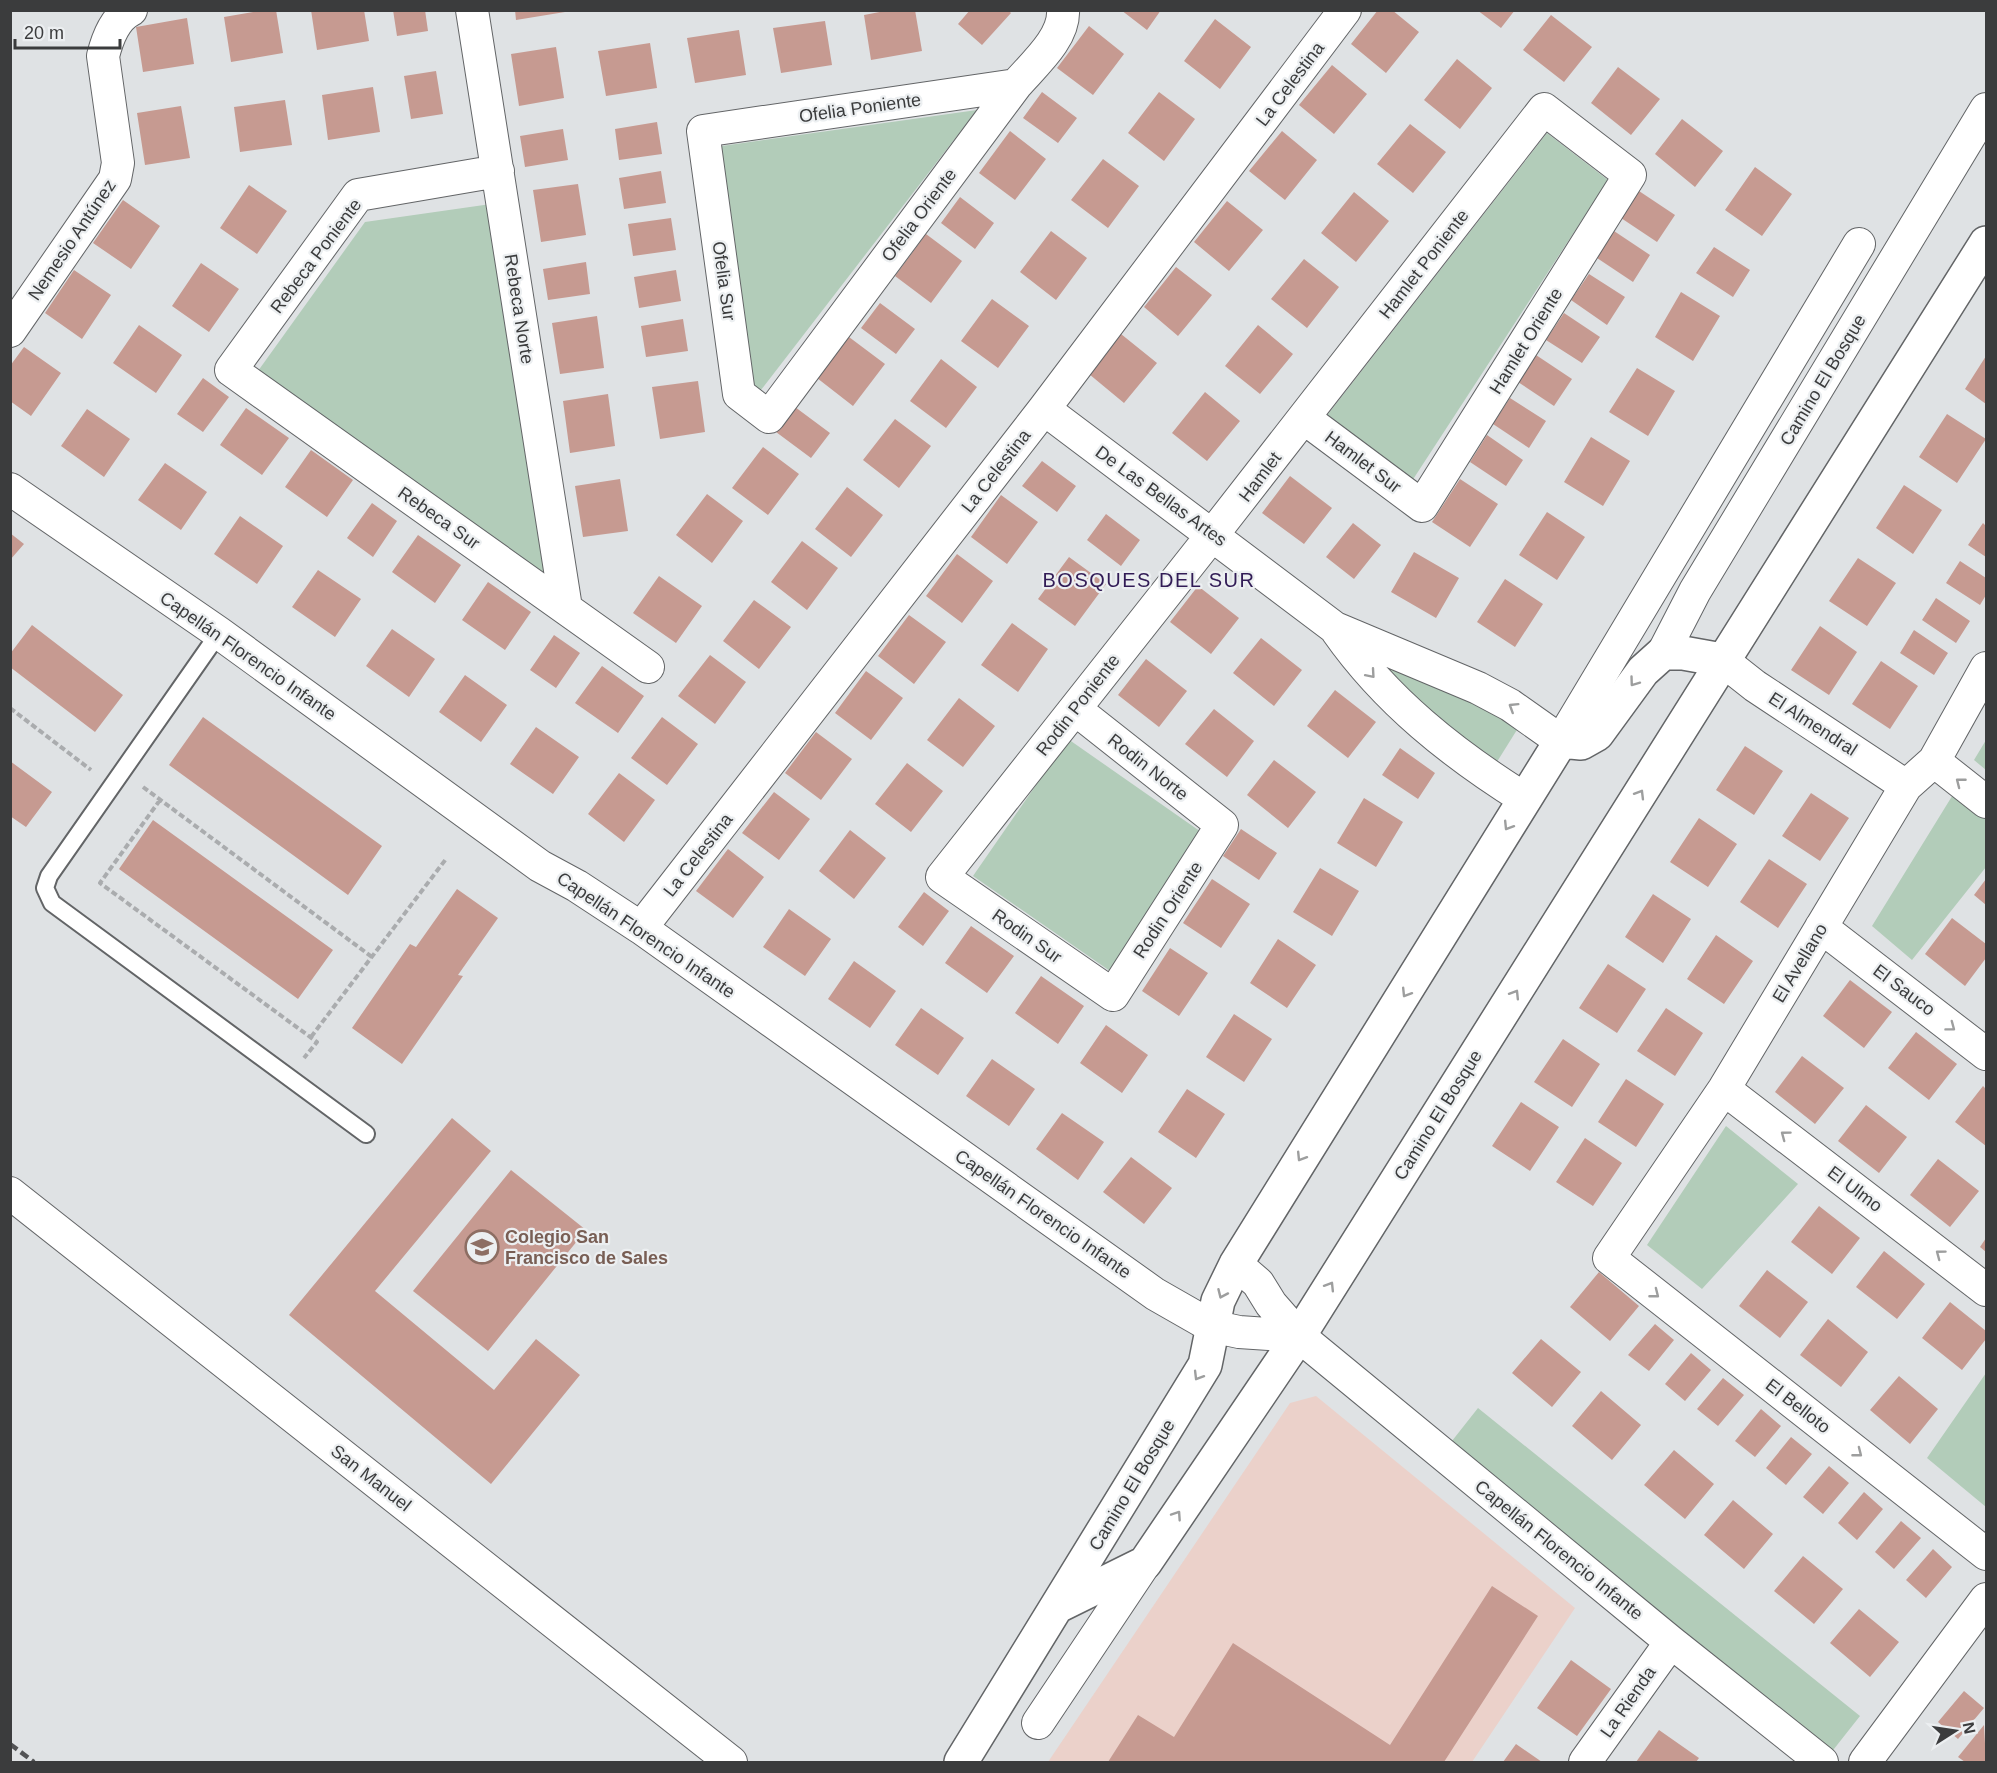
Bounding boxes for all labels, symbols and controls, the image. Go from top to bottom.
scale bar [15,12,120,50]
text: 20 m [24,23,64,43]
street label: La Celestina [1252,37,1329,130]
street label: Ofelia Poniente [798,90,922,126]
street label: Ofelia Oriente [878,165,960,265]
street label: Nemesio Antúnez [24,176,120,304]
street label: Rebeca Poniente [266,195,366,317]
street label: Hamlet Poniente [1375,205,1473,323]
street label: Ofelia Sur [709,240,739,322]
street label: Rebeca Norte [500,253,538,365]
street label: Hamlet Oriente [1485,284,1567,398]
street label: Camino El Bosque [1776,311,1870,449]
street label: La Celestina [957,425,1035,517]
street label: Hamlet Sur [1321,427,1405,497]
street label: De Las Bellas Artes [1092,442,1230,550]
street label: Hamlet [1235,448,1285,506]
street label: Rebeca Sur [394,483,484,553]
district label: BOSQUES DEL SUR [1043,569,1255,591]
street label: Capellán Florencio Infante [156,588,340,724]
street label: Rodin Poniente [1032,650,1124,760]
one-way arrow [1364,667,1375,678]
one-way arrow [1631,676,1642,687]
street label: El Almendral [1765,688,1861,760]
one-way arrow [1509,703,1519,715]
street label: Rodin Norte [1104,730,1192,804]
one-way arrow [1956,778,1967,789]
one-way arrow [1632,790,1643,801]
street label: La Celestina [659,809,737,901]
one-way arrow [1503,820,1515,830]
street label: Rodin Oriente [1129,858,1207,962]
street label: Capellán Florencio Infante [553,868,739,1002]
street label: Rodin Sur [988,905,1066,967]
street label: El Avellano [1769,920,1831,1006]
street label: El Sauco [1869,960,1939,1020]
one-way arrow [1401,987,1413,997]
one-way arrow [1507,990,1519,1000]
one-way arrow [1944,1019,1955,1030]
street label: Camino El Bosque [1390,1046,1486,1184]
one-way arrow [1781,1132,1792,1143]
street label: Capellán Florencio Infante [951,1146,1135,1282]
one-way arrow [1298,1151,1309,1162]
street label: El Ulmo [1824,1162,1886,1216]
place label: Colegio San Francisco de Sales [505,1227,668,1268]
school or university icon: Colegio San Francisco de Sales [464,1229,500,1265]
one-way arrow [1936,1250,1947,1261]
one-way arrow [1322,1282,1334,1292]
one-way arrow [1648,1286,1659,1297]
one-way arrow [1217,1288,1229,1299]
one-way arrow [1194,1370,1206,1380]
street label: El Belloto [1762,1375,1834,1437]
street label: Camino El Bosque [1085,1416,1179,1554]
street label: San Manuel [327,1441,415,1515]
one-way arrow [1851,1445,1862,1456]
street label: Capellán Florencio Infante [1471,1476,1647,1624]
one-way arrow [1170,1510,1181,1521]
street label: La Rienda [1596,1662,1660,1741]
north arrow [1925,1701,1985,1761]
text: N [1960,1721,1979,1735]

